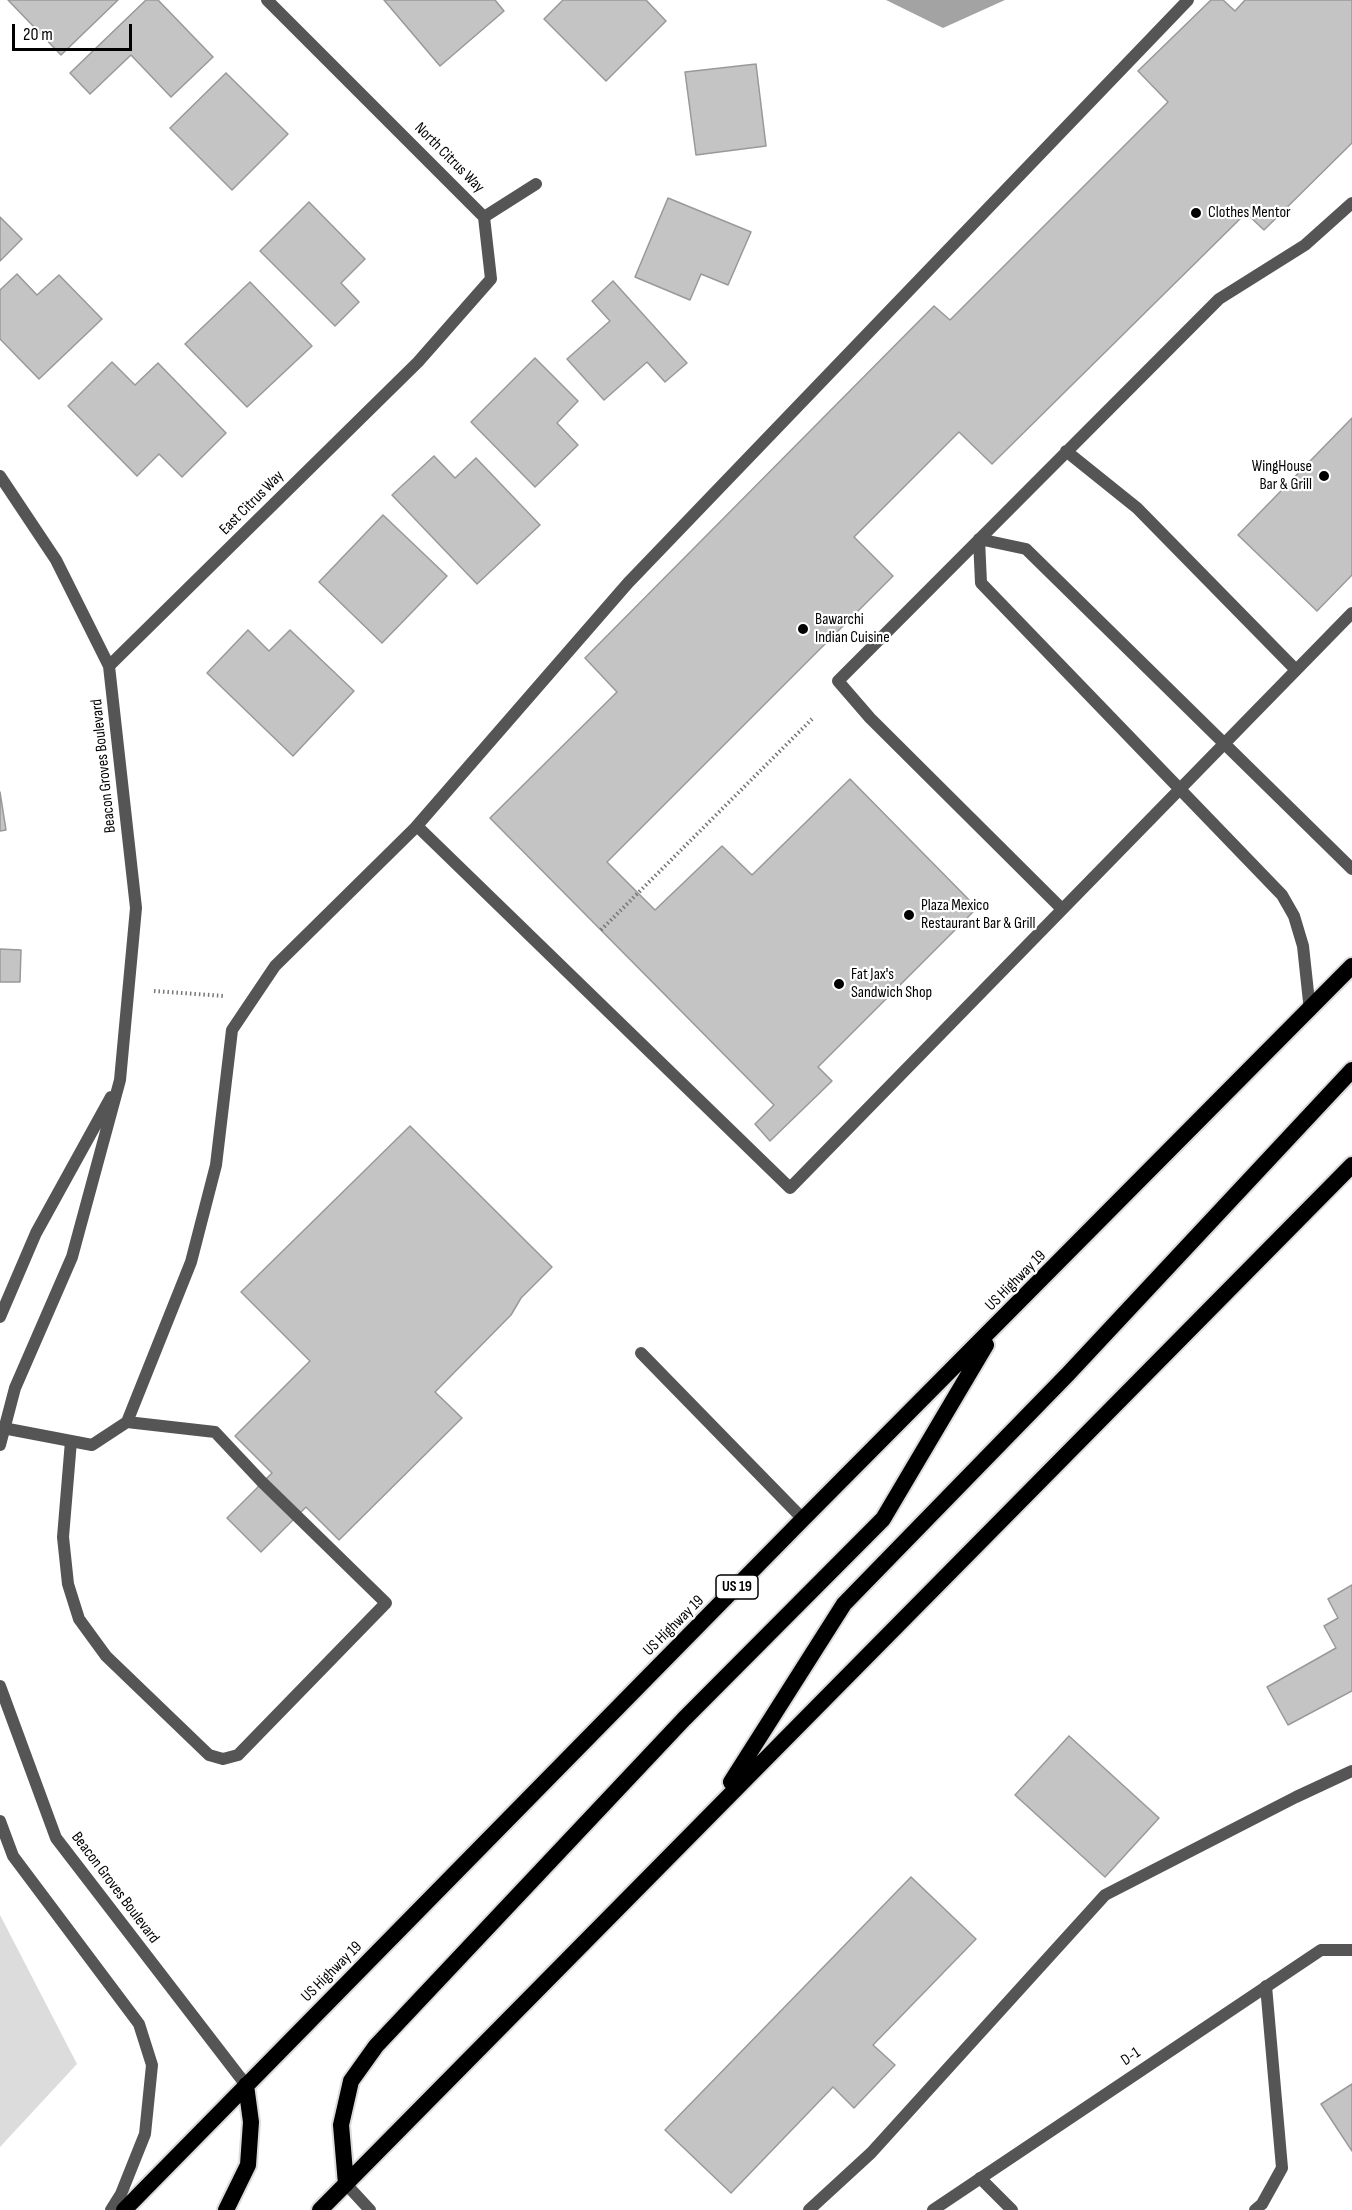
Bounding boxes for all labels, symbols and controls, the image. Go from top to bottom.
scale bar [15,12,135,50]
text: 20 m [23,24,53,45]
street label: North Citrus Way [410,119,488,197]
place label: Clothes Mentor [1208,203,1291,223]
marker: Clothes Mentor [1189,206,1203,220]
place label: WingHouse Bar & Grill [1252,457,1312,495]
street label: East Citrus Way [216,467,288,539]
marker: WingHouse Bar & Grill [1317,469,1331,483]
place label: Bawarchi Indian Cuisine [815,610,890,648]
marker: Bawarchi Indian Cuisine [796,622,810,636]
street label: Beacon Groves Boulevard [87,698,121,834]
place label: Plaza Mexico Restaurant Bar & Grill [921,896,1036,934]
marker: Plaza Mexico Restaurant Bar & Grill [902,908,916,922]
place label: Fat Jax's Sandwich Shop [851,965,932,1003]
marker: Fat Jax's Sandwich Shop [832,977,846,991]
street label: US Highway 19 [982,1247,1050,1315]
road number: US 19 [716,1575,758,1599]
street label: US Highway 19 [640,1592,708,1660]
street label: Beacon Groves Boulevard [67,1828,163,1948]
street label: US Highway 19 [298,1938,366,2006]
street label: D-1 [1118,2044,1144,2070]

